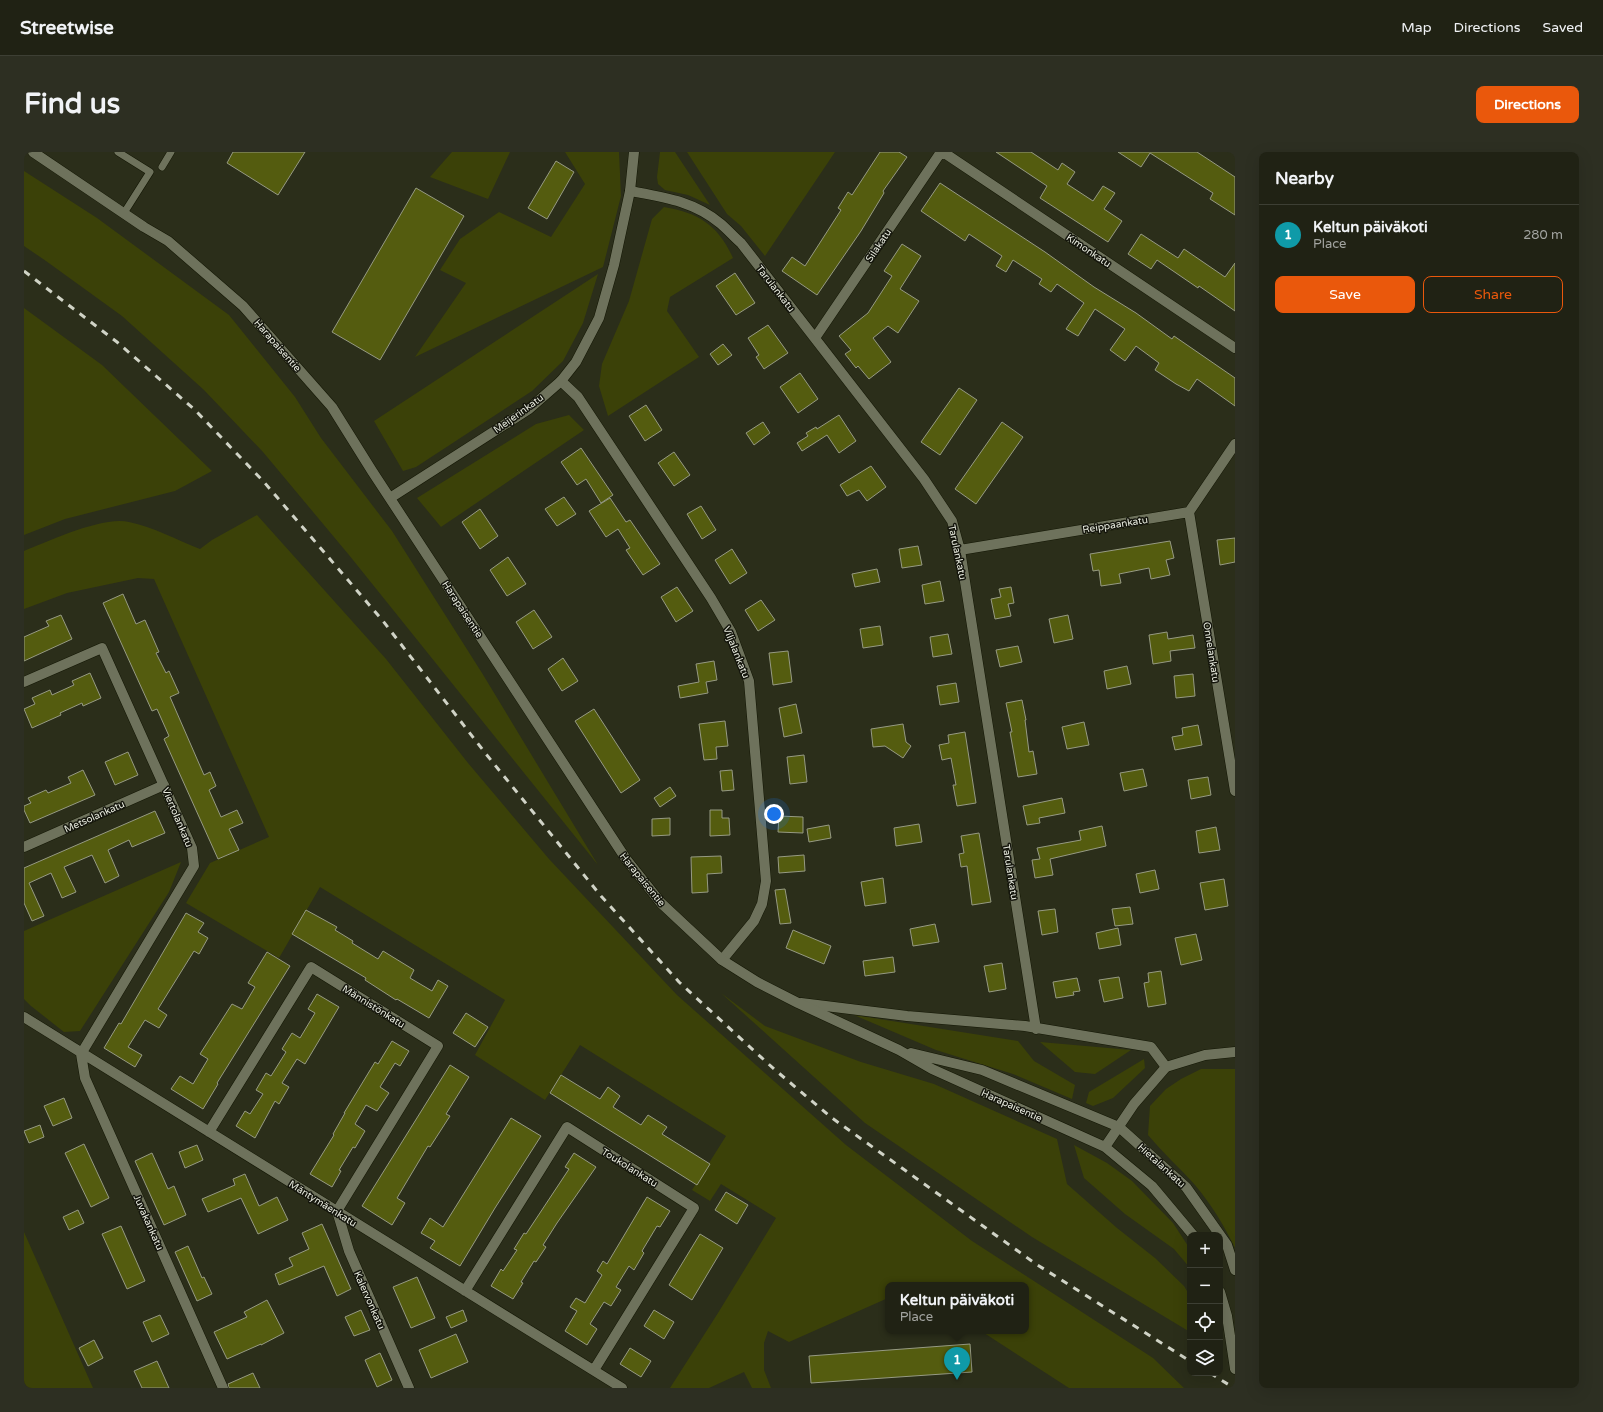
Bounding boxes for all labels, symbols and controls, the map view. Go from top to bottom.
text: Streetwise [20,17,114,39]
text: Map [1401,19,1432,36]
text: Directions [1454,19,1521,36]
text: Saved [1543,19,1583,36]
button: Directions [1476,86,1579,123]
text: Find us [24,87,120,121]
text: Nearby [1275,168,1334,189]
text: Keltun päiväkoti [1313,218,1428,236]
street label: Silakatu [863,227,894,264]
text: 1 [1284,227,1292,243]
text: 280 m [1523,227,1563,243]
street label: Kimonkatu [1064,232,1113,270]
text: Place [1313,236,1346,252]
street label: Tarulankatu [753,263,797,314]
button: Save [1275,276,1415,313]
button: Share [1423,276,1563,313]
street label: Harapaisentie [251,317,303,375]
street label: Meijerinkatu [491,392,546,436]
street label: Reippaankatu [1082,514,1149,536]
street label: Tarulankatu [945,524,969,581]
street label: Harapaisentie [439,579,485,641]
street label: Onnelankatu [1200,621,1222,683]
street label: Viljalankatu [720,625,752,680]
street label: Viertolankatu [159,786,195,849]
street label: Metsolankatu [62,798,126,836]
your location [764,804,784,824]
street label: Tarulankatu [1000,844,1020,901]
street label: Harapaisentie [617,850,668,909]
street label: Männistönkatu [340,983,407,1031]
street label: Harapaisentie [979,1087,1044,1125]
street label: Hietalankatu [1135,1141,1188,1190]
street label: Toukolankatu [599,1146,660,1190]
street label: Mäntymäenkatu [286,1178,359,1230]
street label: Juvakankatu [131,1193,166,1252]
map controls [1187,1232,1223,1376]
button: + [1187,1232,1223,1268]
button: − [1187,1268,1223,1304]
street label: Kalervonkatu [351,1269,387,1331]
popup [885,1282,1029,1334]
text: Keltun päiväkoti [900,1291,1014,1309]
button: locate [1187,1304,1223,1340]
text: Place [900,1309,933,1325]
button: layers [1187,1340,1223,1376]
pin: 1 [944,1347,970,1380]

